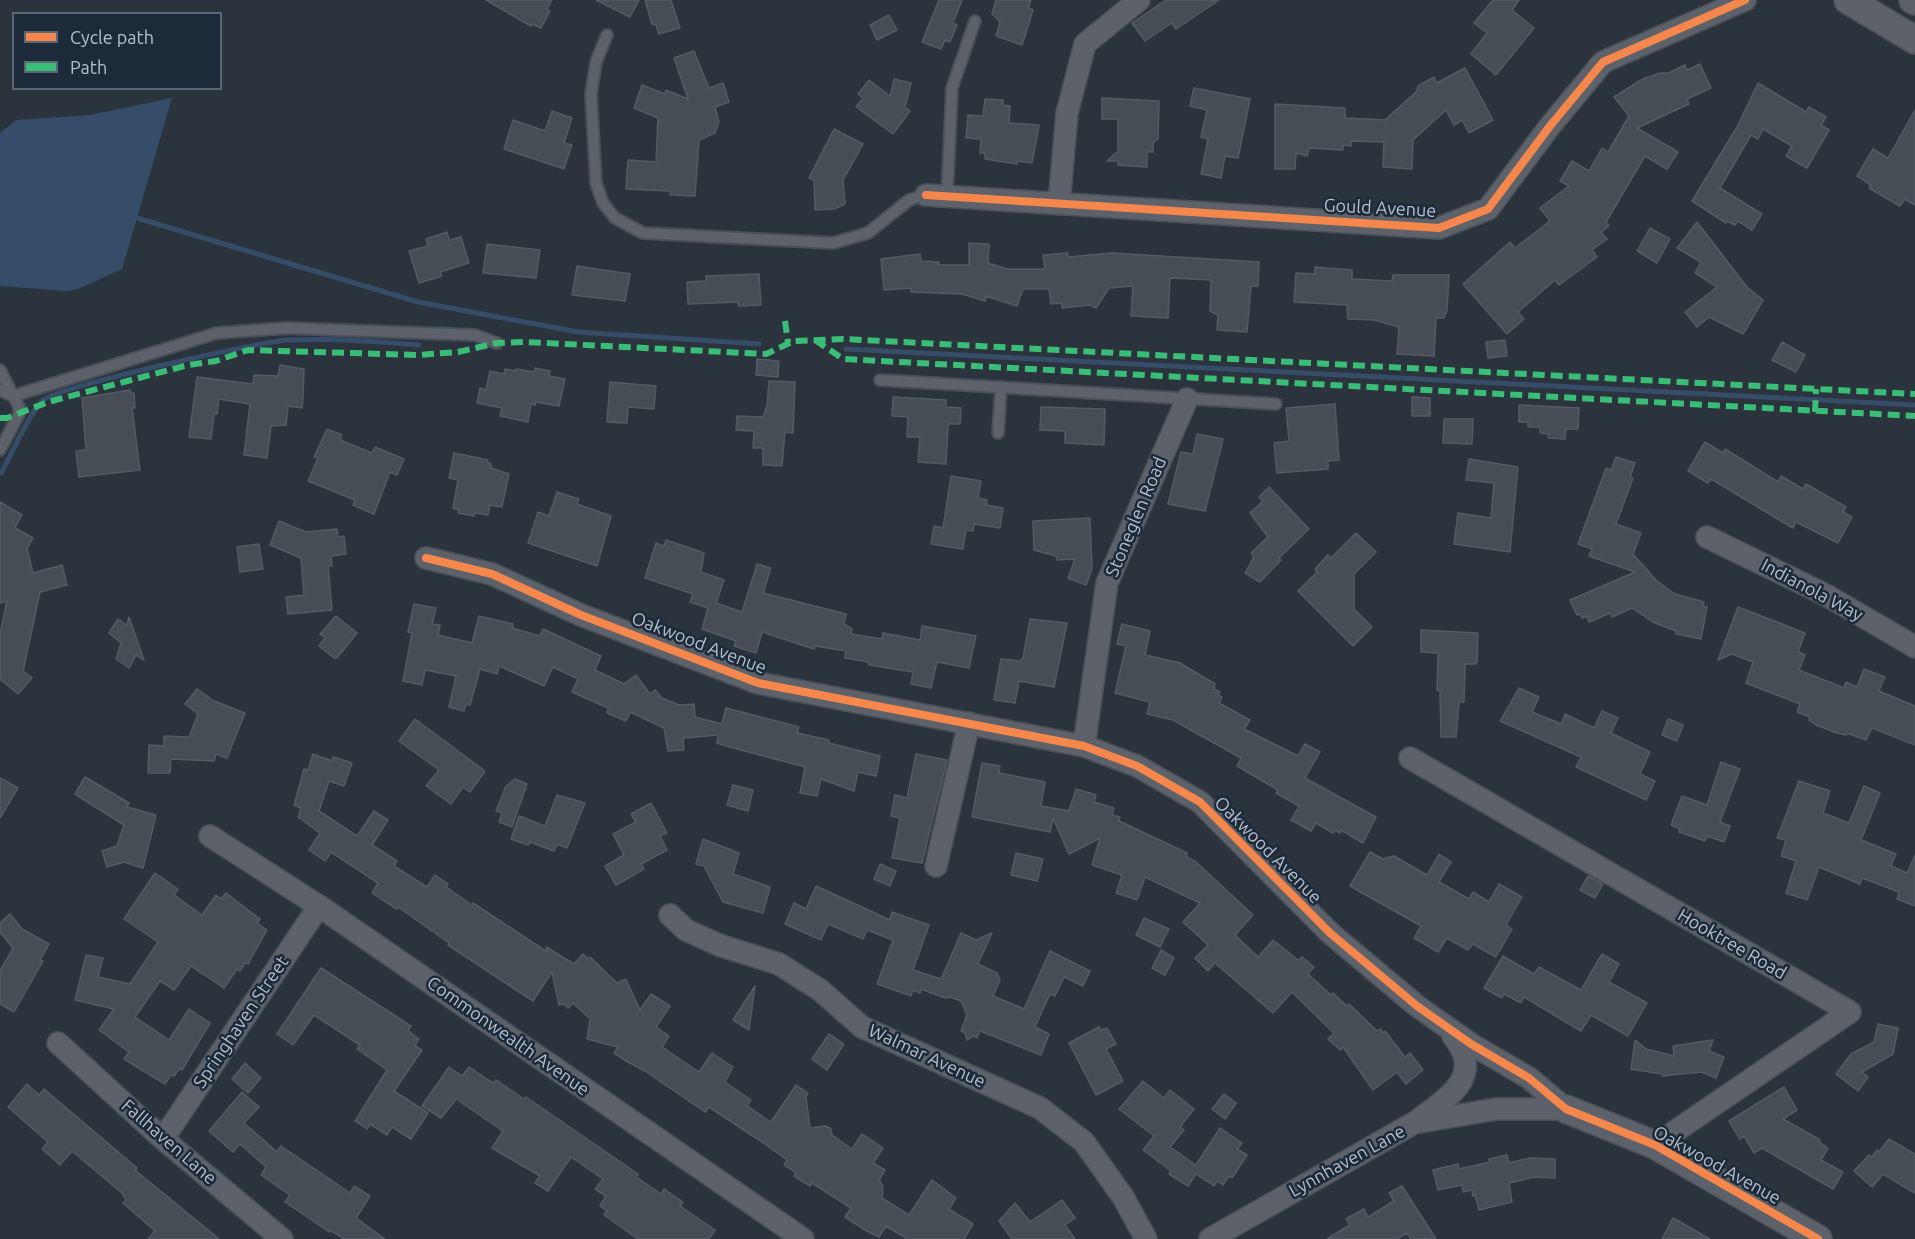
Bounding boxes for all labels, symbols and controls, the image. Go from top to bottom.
legend [12,12,222,90]
text: Cycle path [70,27,154,47]
text: Path [70,57,107,77]
street label: Gould Avenue [1323,194,1437,222]
street label: Stoneglen Road [1101,454,1171,580]
street label: Indianola Way [1757,554,1867,626]
street label: Oakwood Avenue [629,607,769,679]
street label: Oakwood Avenue [1210,792,1326,908]
street label: Hooktree Road [1674,904,1790,984]
street label: Springhaven Street [189,952,293,1092]
street label: Commonwealth Avenue [423,972,593,1100]
street label: Walmar Avenue [865,1019,989,1093]
street label: Fallhaven Lane [117,1095,221,1189]
street label: Lynnhaven Lane [1285,1120,1409,1202]
street label: Oakwood Avenue [1649,1121,1785,1209]

